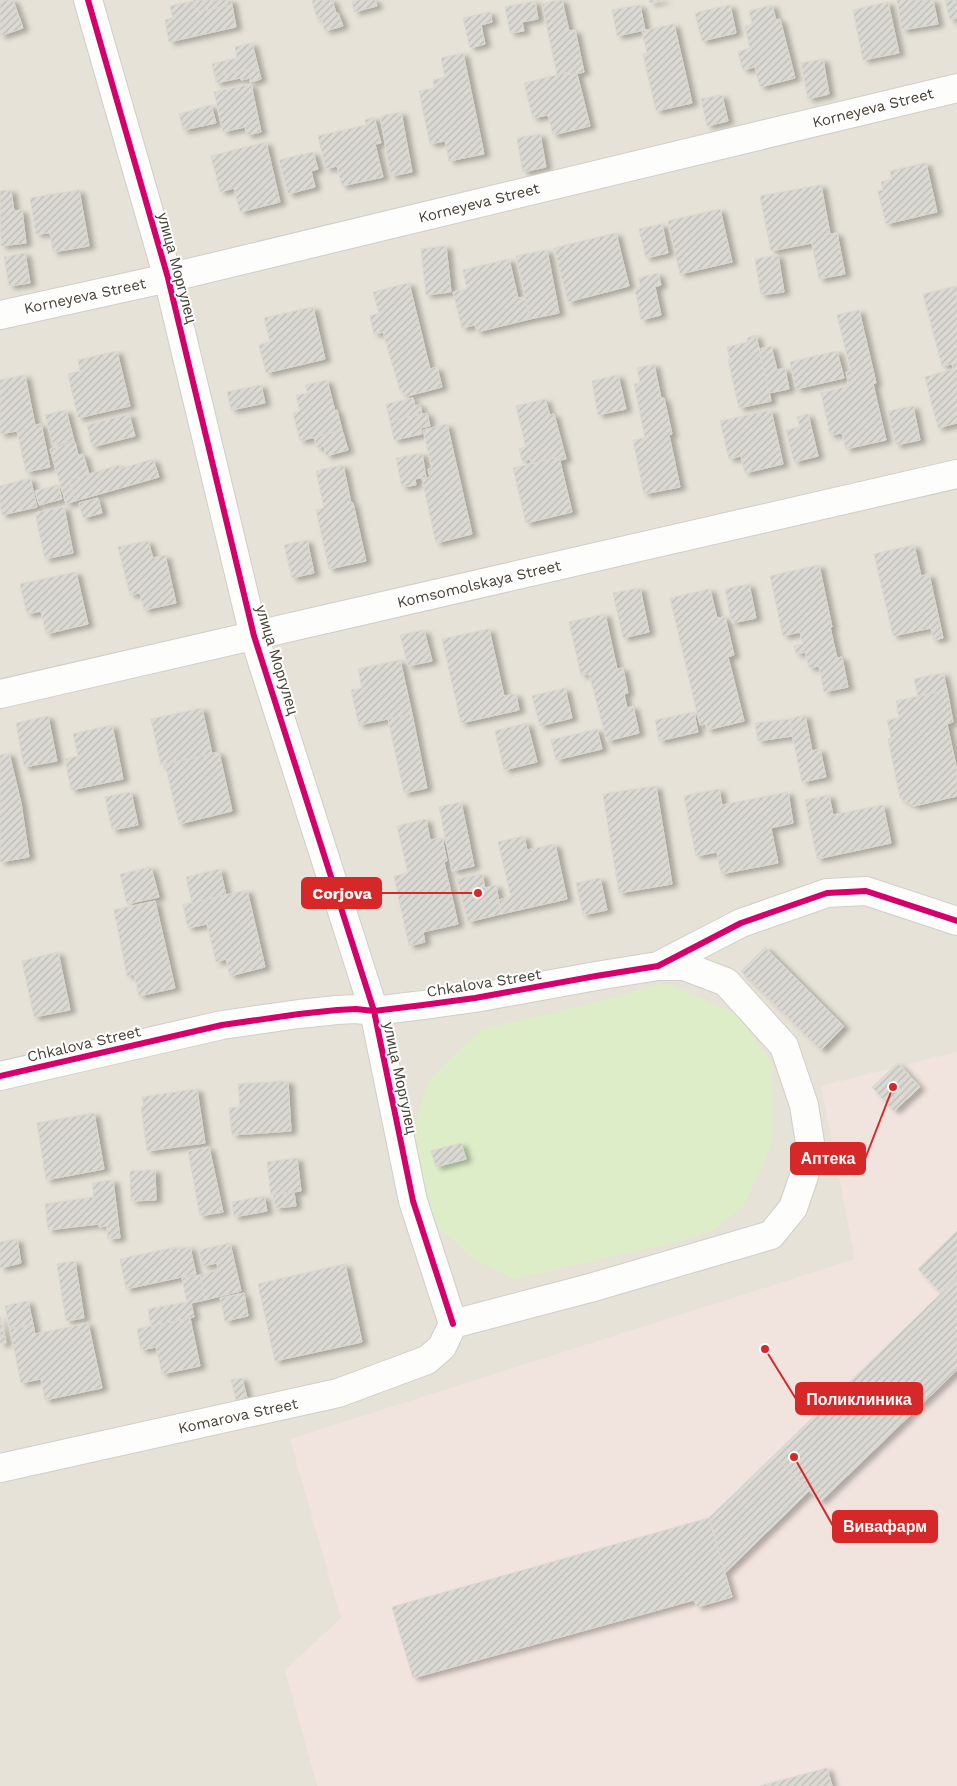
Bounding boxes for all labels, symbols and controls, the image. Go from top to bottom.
street label: Korneyeva Street [811,84,936,132]
street label: Korneyeva Street [417,179,542,227]
street label: улица Моргулец [154,211,201,326]
street label: Korneyeva Street [22,274,148,318]
street label: Komsomolskaya Street [395,556,563,612]
street label: улица Моргулец [252,603,302,718]
callout: Corjova [302,878,381,908]
text: Corjova [312,884,372,903]
street label: Chkalova Street [425,965,543,1001]
street label: улица Моргулец [379,1020,421,1136]
street label: Chkalova Street [25,1022,143,1066]
callout: Аптека [791,1143,865,1174]
text: Аптека [801,1149,856,1168]
callout: Поликлиника [796,1383,922,1414]
text: Поликлиника [806,1390,912,1409]
street label: Komarova Street [177,1394,300,1437]
callout: Вивафарм [833,1511,937,1542]
text: Вивафарм [843,1517,927,1536]

